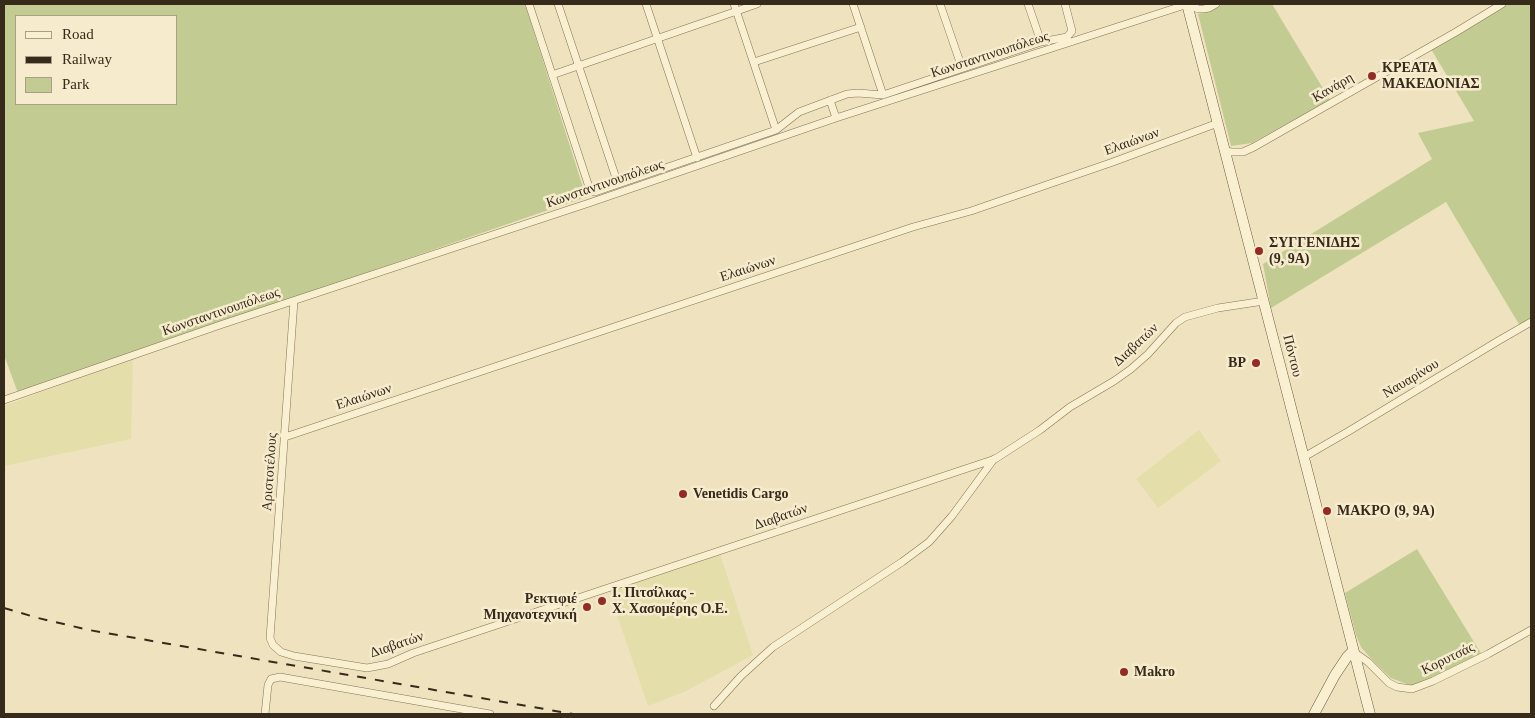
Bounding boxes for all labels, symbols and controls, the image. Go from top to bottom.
legend [15,15,178,105]
text: Road [62,26,94,42]
street label: Κωνσταντινουπόλεως [929,28,1051,82]
text: Railway [62,51,112,67]
place label: ΚΡΕΑΤΑ ΜΑΚΕΔΟΝΙΑΣ [1382,60,1480,92]
street label: Κανάρη [1309,70,1357,106]
marker: ΚΡΕΑΤΑ ΜΑΚΕΔΟΝΙΑΣ [1366,70,1378,82]
text: Park [62,76,90,92]
street label: Ελαιώνων [1102,124,1162,160]
street label: Κωνσταντινουπόλεως [544,156,666,212]
place label: ΣΥΓΓΕΝΙΔΗΣ (9, 9Α) [1269,235,1360,268]
marker: ΣΥΓΓΕΝΙΔΗΣ (9, 9Α) [1253,245,1265,257]
street label: Ελαιώνων [718,252,778,286]
street label: Κωνσταντινουπόλεως [160,284,282,340]
street label: Διαβατών [1110,320,1162,370]
street label: Πόντου [1279,333,1305,379]
place label: BP [1228,355,1246,371]
street label: Ναυαρίνου [1380,356,1442,402]
marker: BP [1250,357,1262,369]
street label: Ελαιώνων [334,380,394,414]
street label: Αριστοτέλους [259,432,281,512]
place label: Venetidis Cargo [693,486,789,502]
marker: Venetidis Cargo [677,488,689,500]
street label: Διαβατών [752,500,810,534]
place label: ΜΑΚΡΟ (9, 9Α) [1337,503,1435,519]
marker: ΜΑΚΡΟ (9, 9Α) [1321,505,1333,517]
place label: Ι. Πιτσίλκας - Χ. Χασομέρης Ο.Ε. [612,585,728,618]
place label: Ρεκτιφιέ Μηχανοτεχνική [483,591,577,624]
marker: Ι. Πιτσίλκας - Χ. Χασομέρης Ο.Ε. [596,595,608,607]
marker: Ρεκτιφιέ Μηχανοτεχνική [581,601,593,613]
street label: Διαβατών [368,628,426,662]
street label: Κορυτσάς [1419,639,1477,679]
place label: Makro [1134,664,1175,680]
marker: Makro [1118,666,1130,678]

